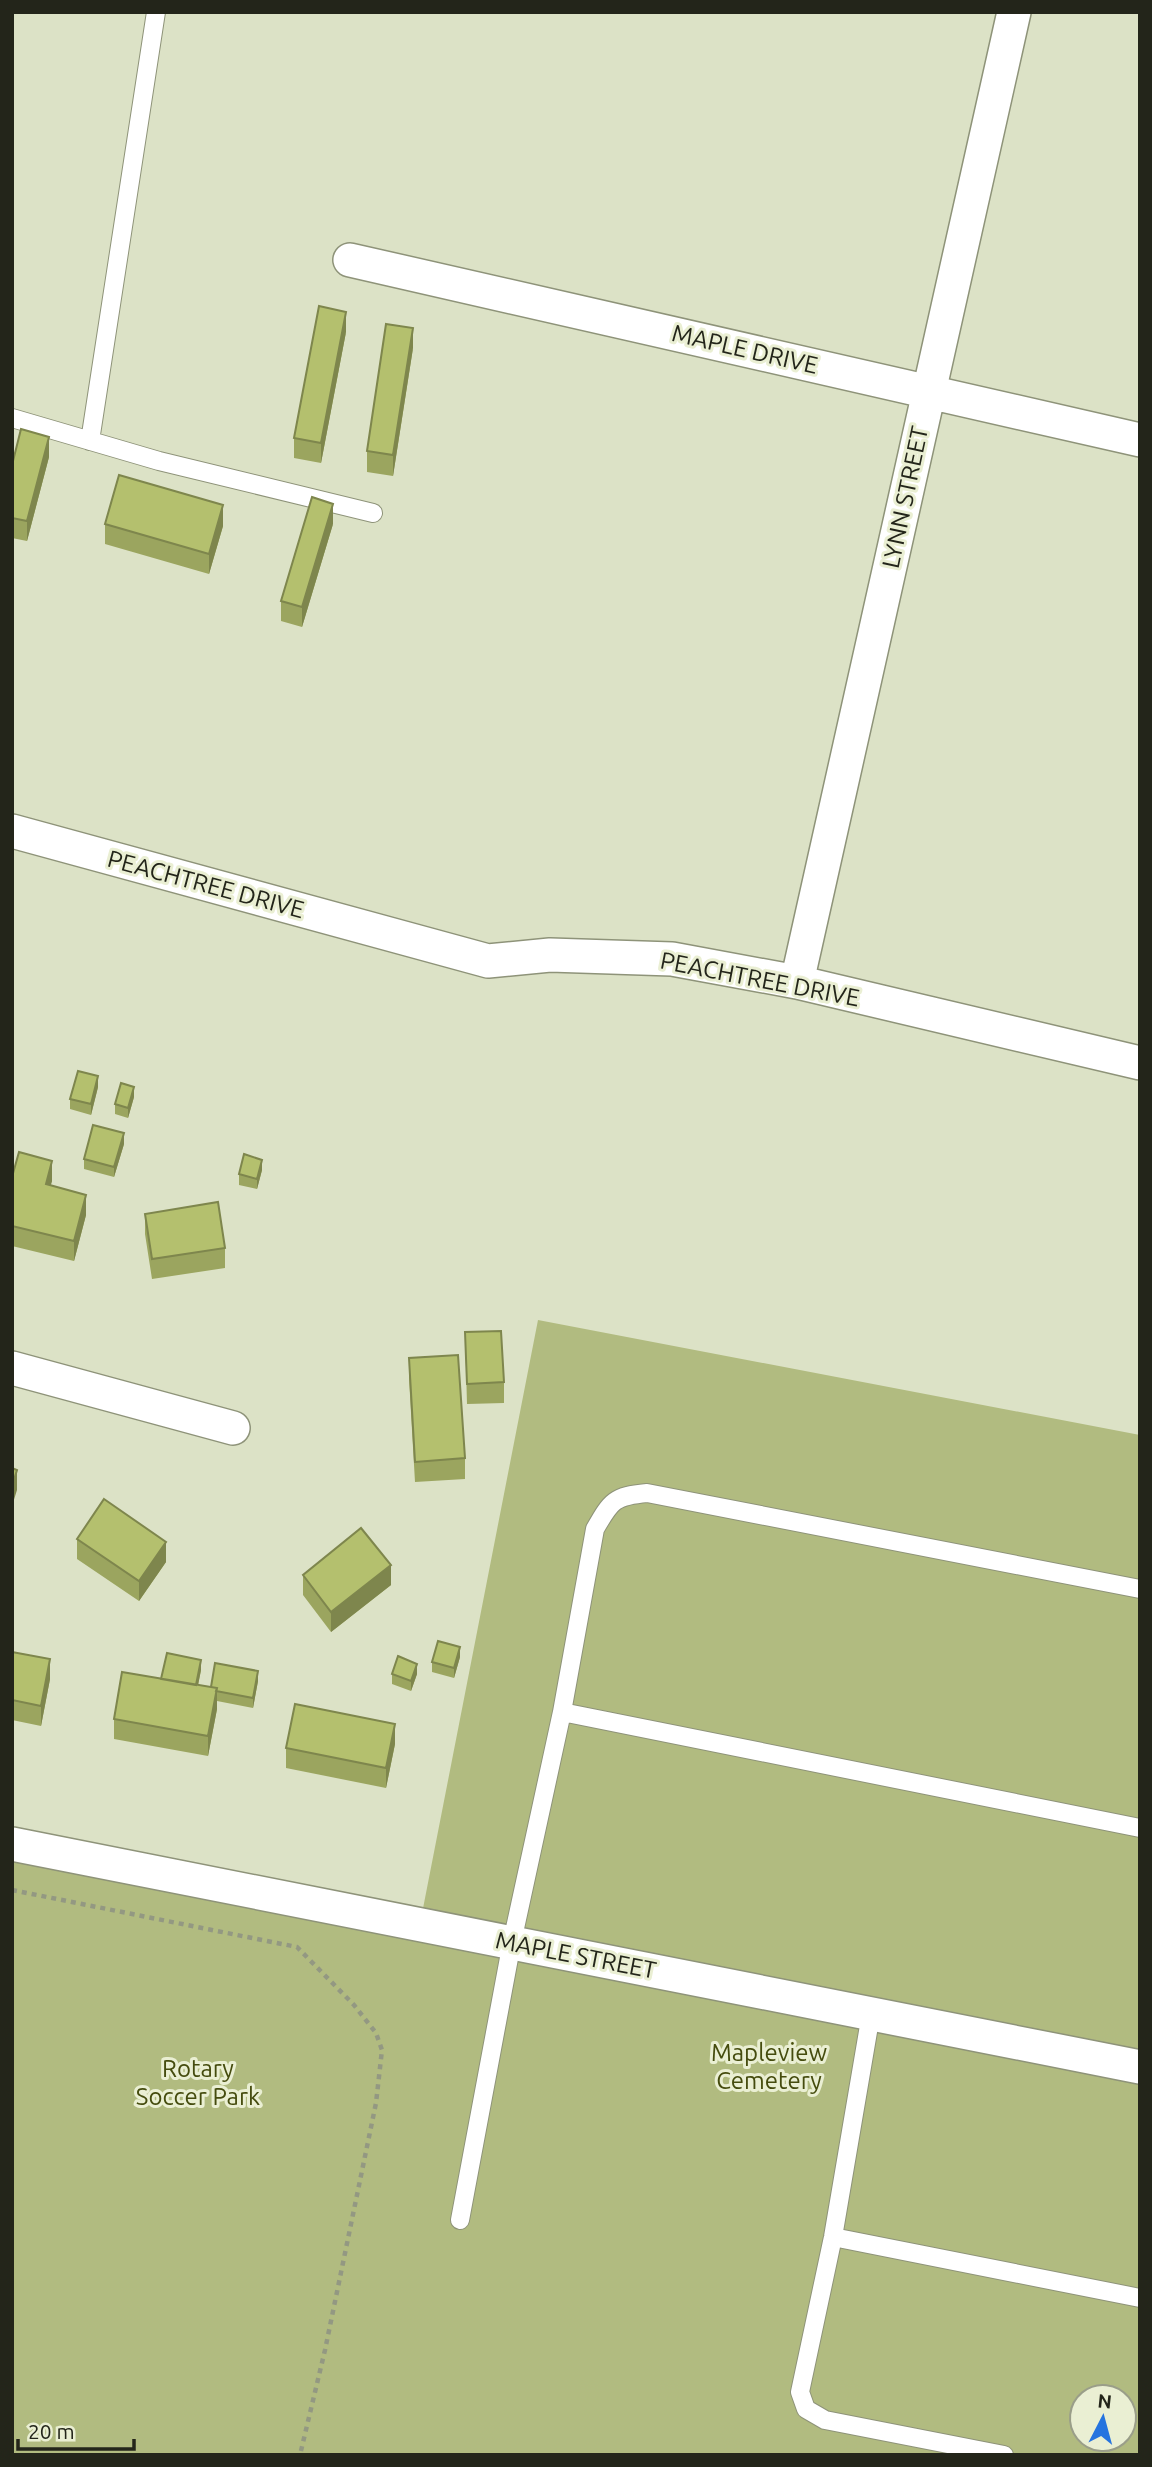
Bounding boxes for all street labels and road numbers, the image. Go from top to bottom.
street label: MAPLE DRIVE [669,319,821,379]
street label: LYNN STREET [877,423,933,571]
street label: PEACHTREE DRIVE [105,845,307,923]
street label: PEACHTREE DRIVE [658,946,862,1012]
street label: MAPLE STREET [493,1926,659,1984]

